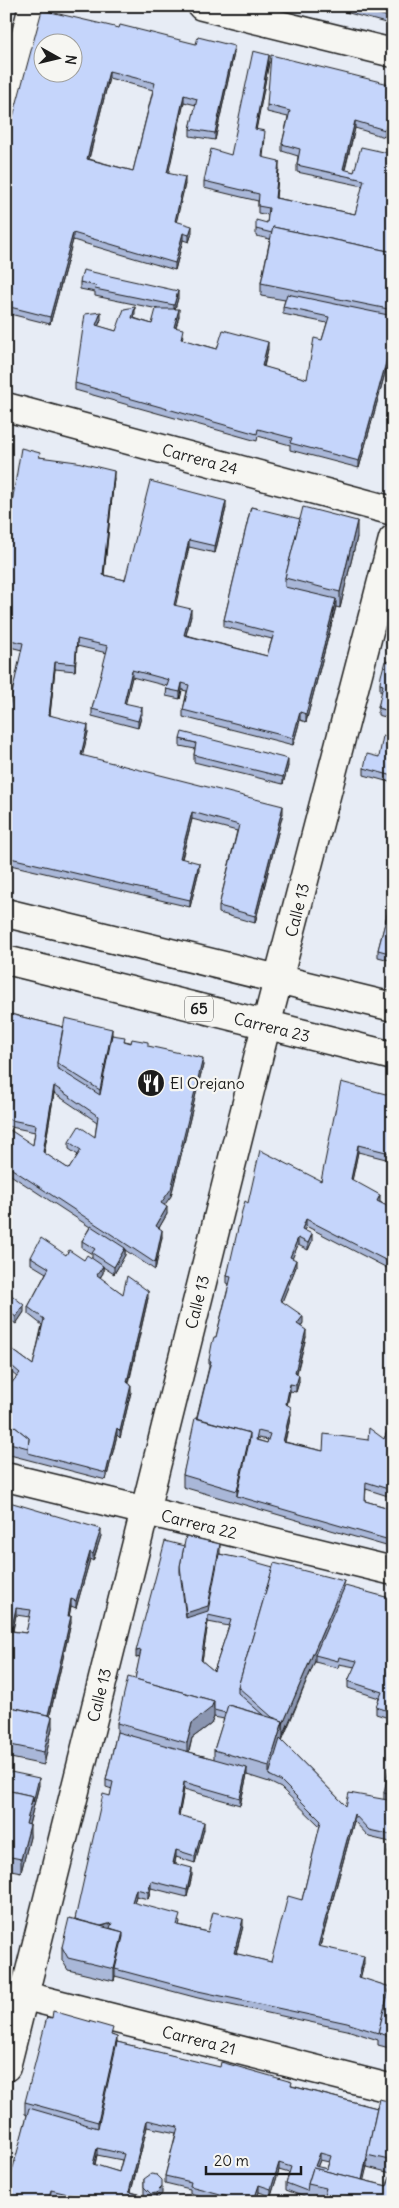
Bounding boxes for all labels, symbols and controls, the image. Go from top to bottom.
north arrow [32,32,82,82]
text: N [61,54,80,66]
street label: Carrera 24 [160,439,240,479]
street label: Calle 13 [281,881,313,939]
road number: 65 [185,996,213,1022]
street label: Carrera 23 [232,1008,312,1046]
restaurant icon: El Orejano [136,1068,166,1098]
place label: El Orejano [170,1073,245,1093]
street label: Calle 13 [181,1273,213,1331]
street label: Carrera 22 [159,1505,239,1543]
street label: Calle 13 [83,1666,115,1724]
street label: Carrera 21 [160,2021,238,2059]
scale bar [206,2143,302,2175]
text: 20 m [214,2151,249,2170]

